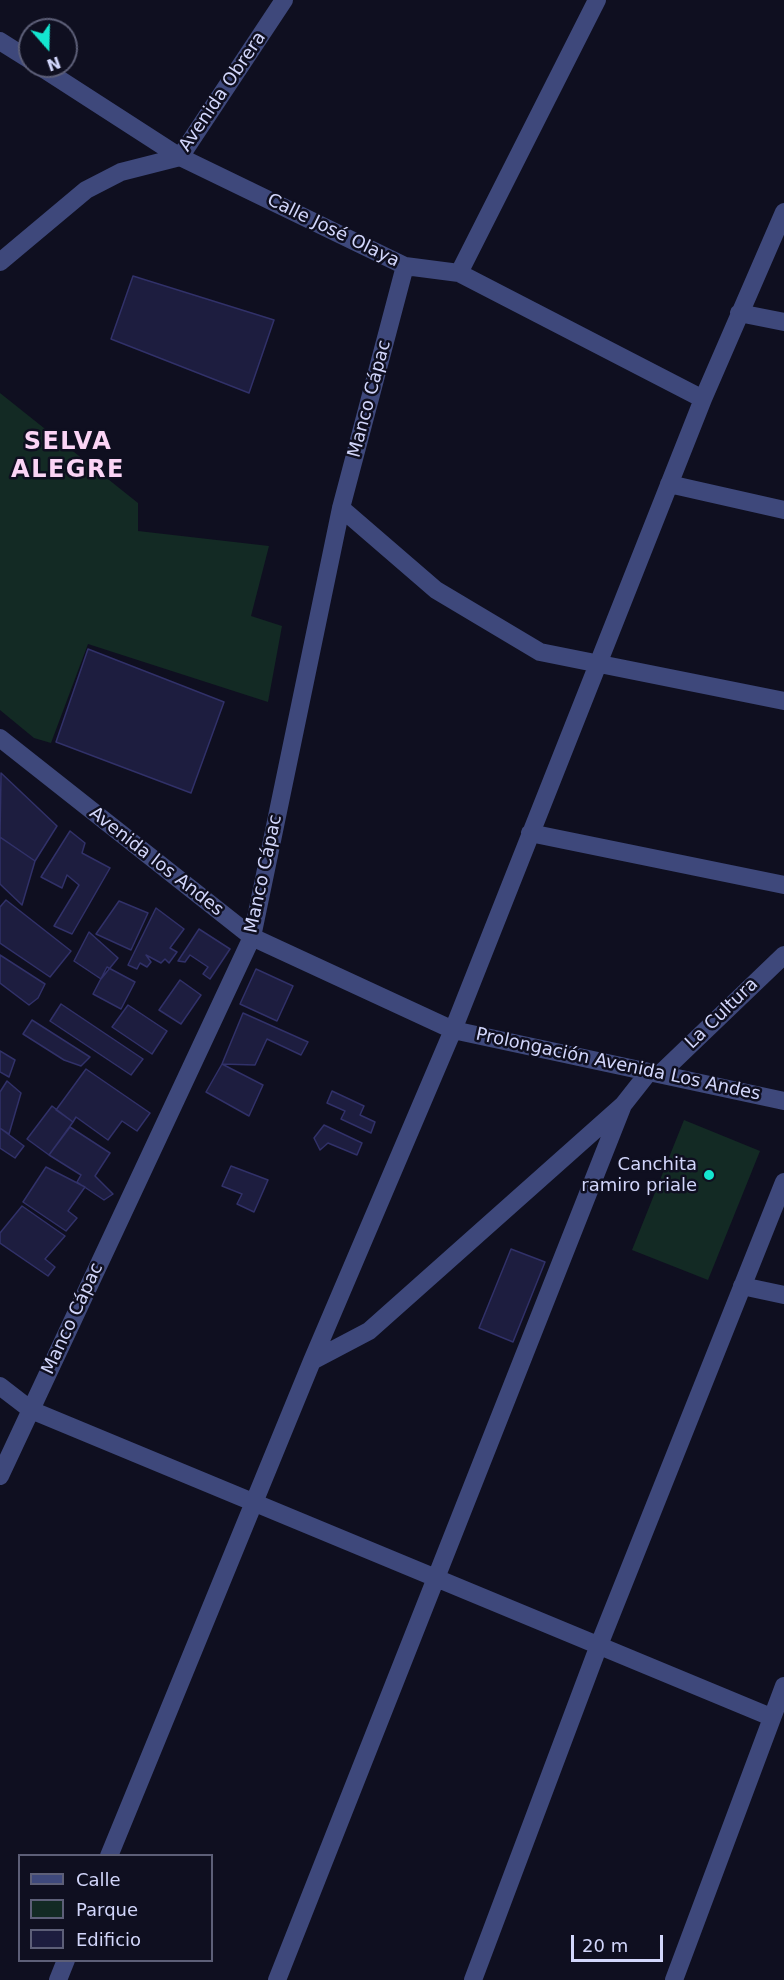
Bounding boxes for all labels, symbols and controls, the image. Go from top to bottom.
north arrow [18,18,78,78]
street label: Avenida Obrera [175,28,271,156]
text: N [44,52,63,75]
street label: Calle José Olaya [263,190,403,272]
street label: Manco Cápac [344,338,396,460]
district label: SELVA ALEGRE [11,429,125,485]
street label: Avenida los Andes [85,803,227,921]
street label: Manco Cápac [241,813,287,935]
street label: La Cultura [681,974,763,1054]
street label: Prolongación Avenida Los Andes [474,1024,762,1106]
place label: Canchita ramiro priale [581,1154,697,1196]
marker: Canchita ramiro priale [702,1168,716,1182]
street label: Manco Cápac [38,1260,108,1378]
legend [18,1854,213,1962]
text: Calle [76,1869,121,1890]
text: Parque [76,1899,138,1920]
scale bar [574,1923,666,1961]
text: Edificio [76,1929,141,1950]
text: 20 m [582,1935,628,1956]

